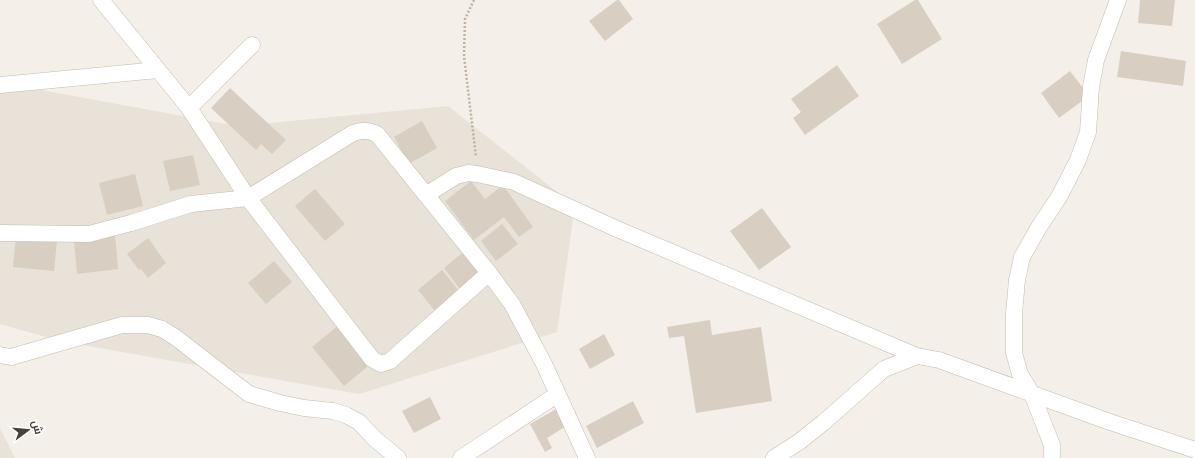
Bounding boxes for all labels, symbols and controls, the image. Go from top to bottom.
north arrow [8,410,48,450]
text: ش [29,419,46,436]

